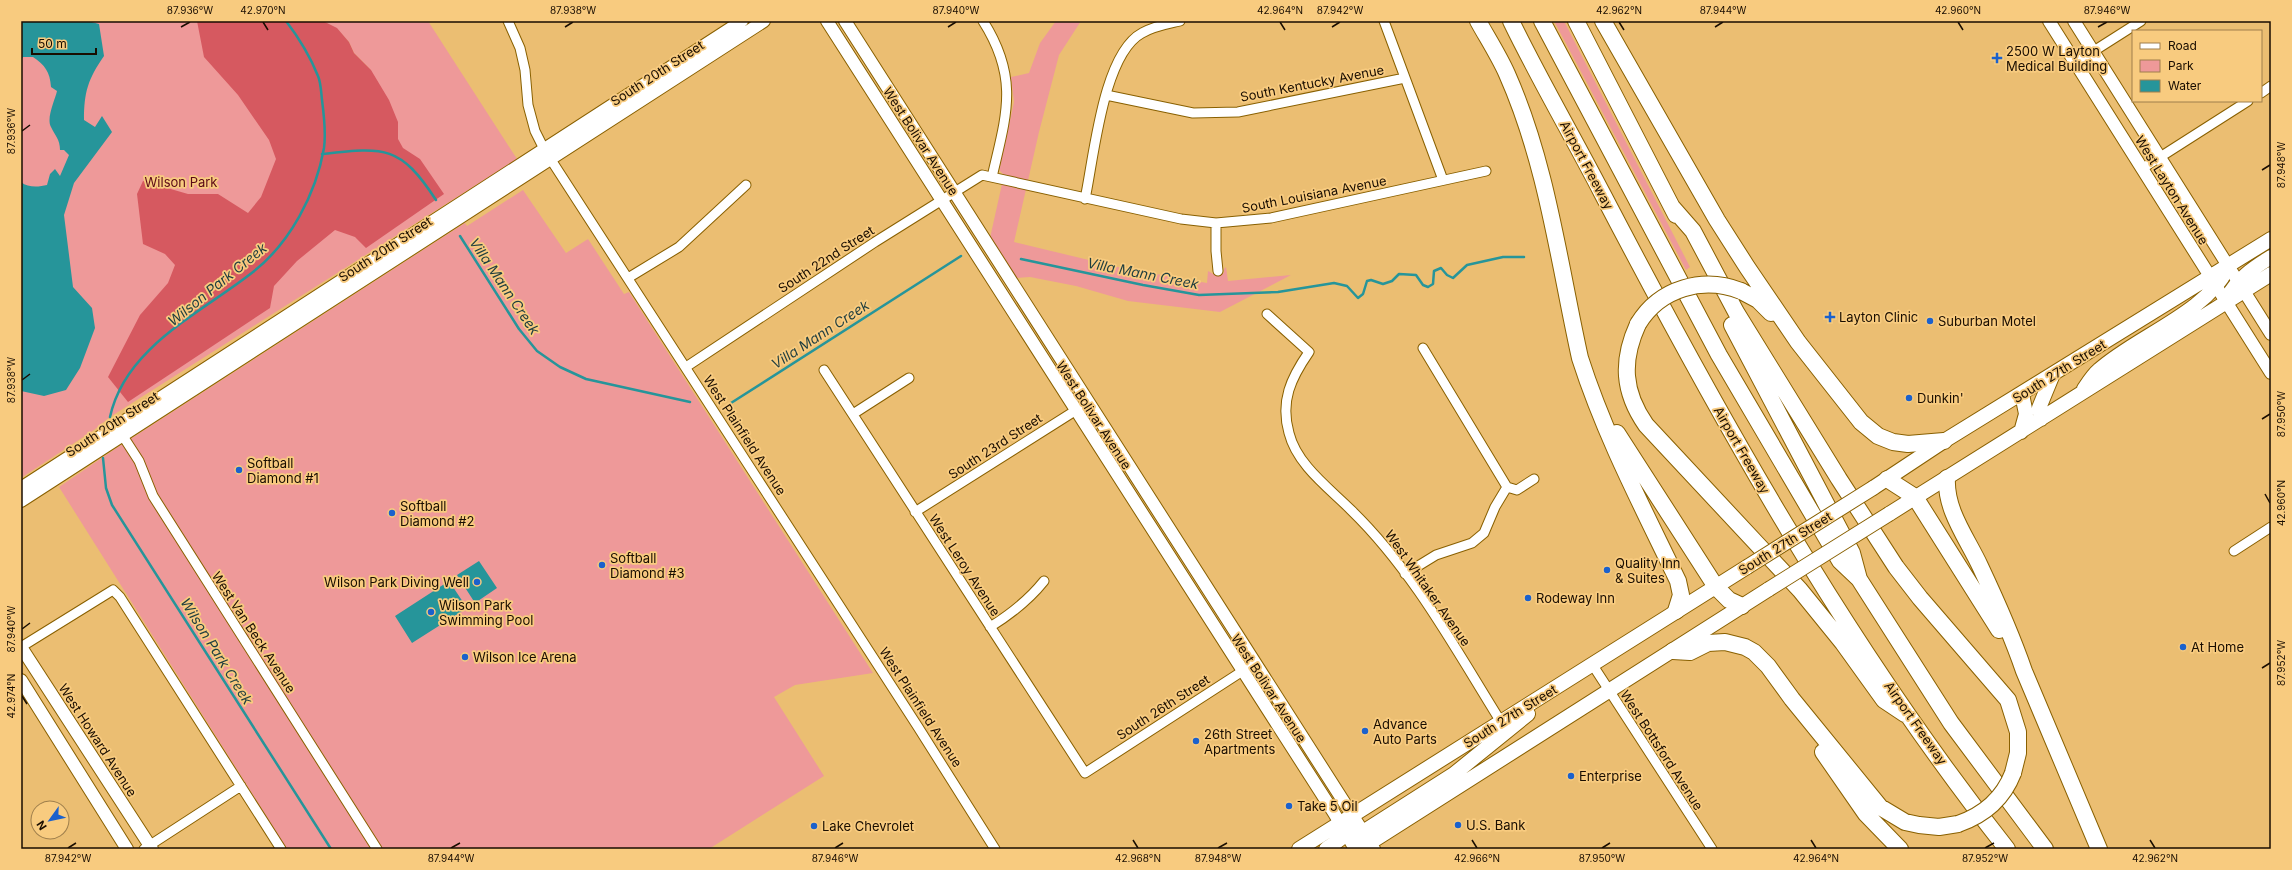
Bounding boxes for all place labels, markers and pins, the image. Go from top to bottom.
place label: 2500 W Layton Medical Building [2006,43,2107,74]
marker: 2500 W Layton Medical Building [1991,52,2003,64]
place label: Layton Clinic [1839,309,1918,325]
marker: Layton Clinic [1824,311,1836,323]
place label: Suburban Motel [1938,313,2036,329]
marker: Suburban Motel [1925,316,1935,326]
place label: Dunkin' [1917,390,1964,406]
marker: Dunkin' [1904,393,1914,403]
place label: Softball Diamond #1 [247,455,319,486]
marker: Softball Diamond #1 [234,465,244,475]
place label: Softball Diamond #2 [400,498,474,529]
marker: Softball Diamond #2 [387,508,397,518]
place label: Softball Diamond #3 [610,550,685,581]
place label: Quality Inn & Suites [1615,555,1681,586]
marker: Softball Diamond #3 [597,560,607,570]
marker: Quality Inn & Suites [1602,565,1612,575]
place label: Wilson Park Diving Well [324,574,469,590]
marker: Wilson Park Diving Well [472,577,482,587]
place label: Rodeway Inn [1536,590,1615,606]
marker: Rodeway Inn [1523,593,1533,603]
place label: Wilson Park Swimming Pool [439,597,533,628]
marker: Wilson Park Swimming Pool [426,607,436,617]
place label: At Home [2191,639,2244,655]
marker: At Home [2178,642,2188,652]
place label: Wilson Ice Arena [473,649,576,665]
marker: Wilson Ice Arena [460,652,470,662]
place label: Advance Auto Parts [1373,716,1437,747]
place label: 26th Street Apartments [1204,726,1275,757]
marker: Advance Auto Parts [1360,726,1370,736]
marker: 26th Street Apartments [1191,736,1201,746]
place label: Enterprise [1579,768,1642,784]
marker: Enterprise [1566,771,1576,781]
place label: Take 5 Oil [1297,798,1358,814]
marker: Take 5 Oil [1284,801,1294,811]
place label: U.S. Bank [1466,817,1525,833]
place label: Lake Chevrolet [822,818,914,834]
marker: U.S. Bank [1453,820,1463,830]
marker: Lake Chevrolet [809,821,819,831]

